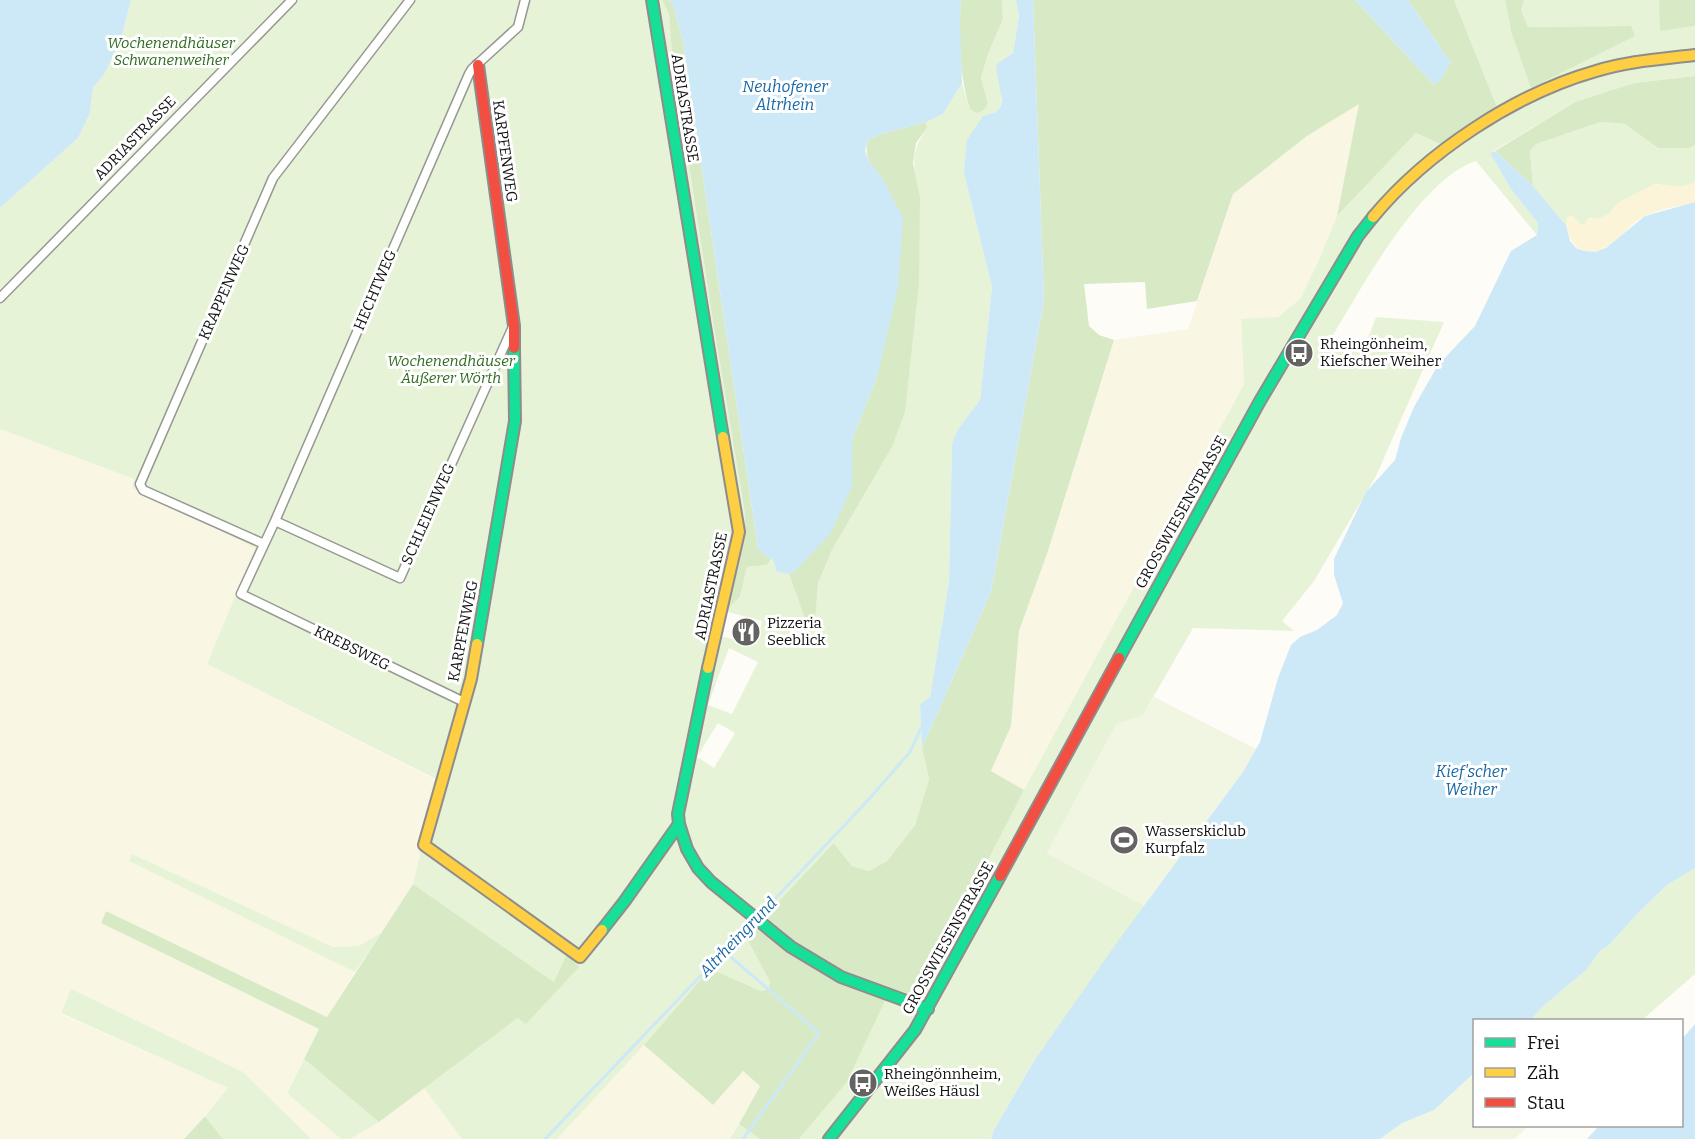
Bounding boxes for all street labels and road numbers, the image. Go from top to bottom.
street label: ADRIASTRASSE [668,52,702,164]
street label: ADRIASTRASSE [90,92,180,184]
street label: KARPFENWEG [489,99,521,203]
street label: KRAPPENWEG [195,241,253,343]
street label: HECHTWEG [350,247,400,333]
street label: GROSSWIESENSTRASSE [1131,432,1231,592]
street label: SCHLEIENWEG [398,460,458,568]
street label: ADRIASTRASSE [691,530,731,642]
street label: KARPFENWEG [444,579,482,683]
street label: KREBSWEG [311,622,393,674]
street label: GROSSWIESENSTRASSE [898,858,998,1018]

